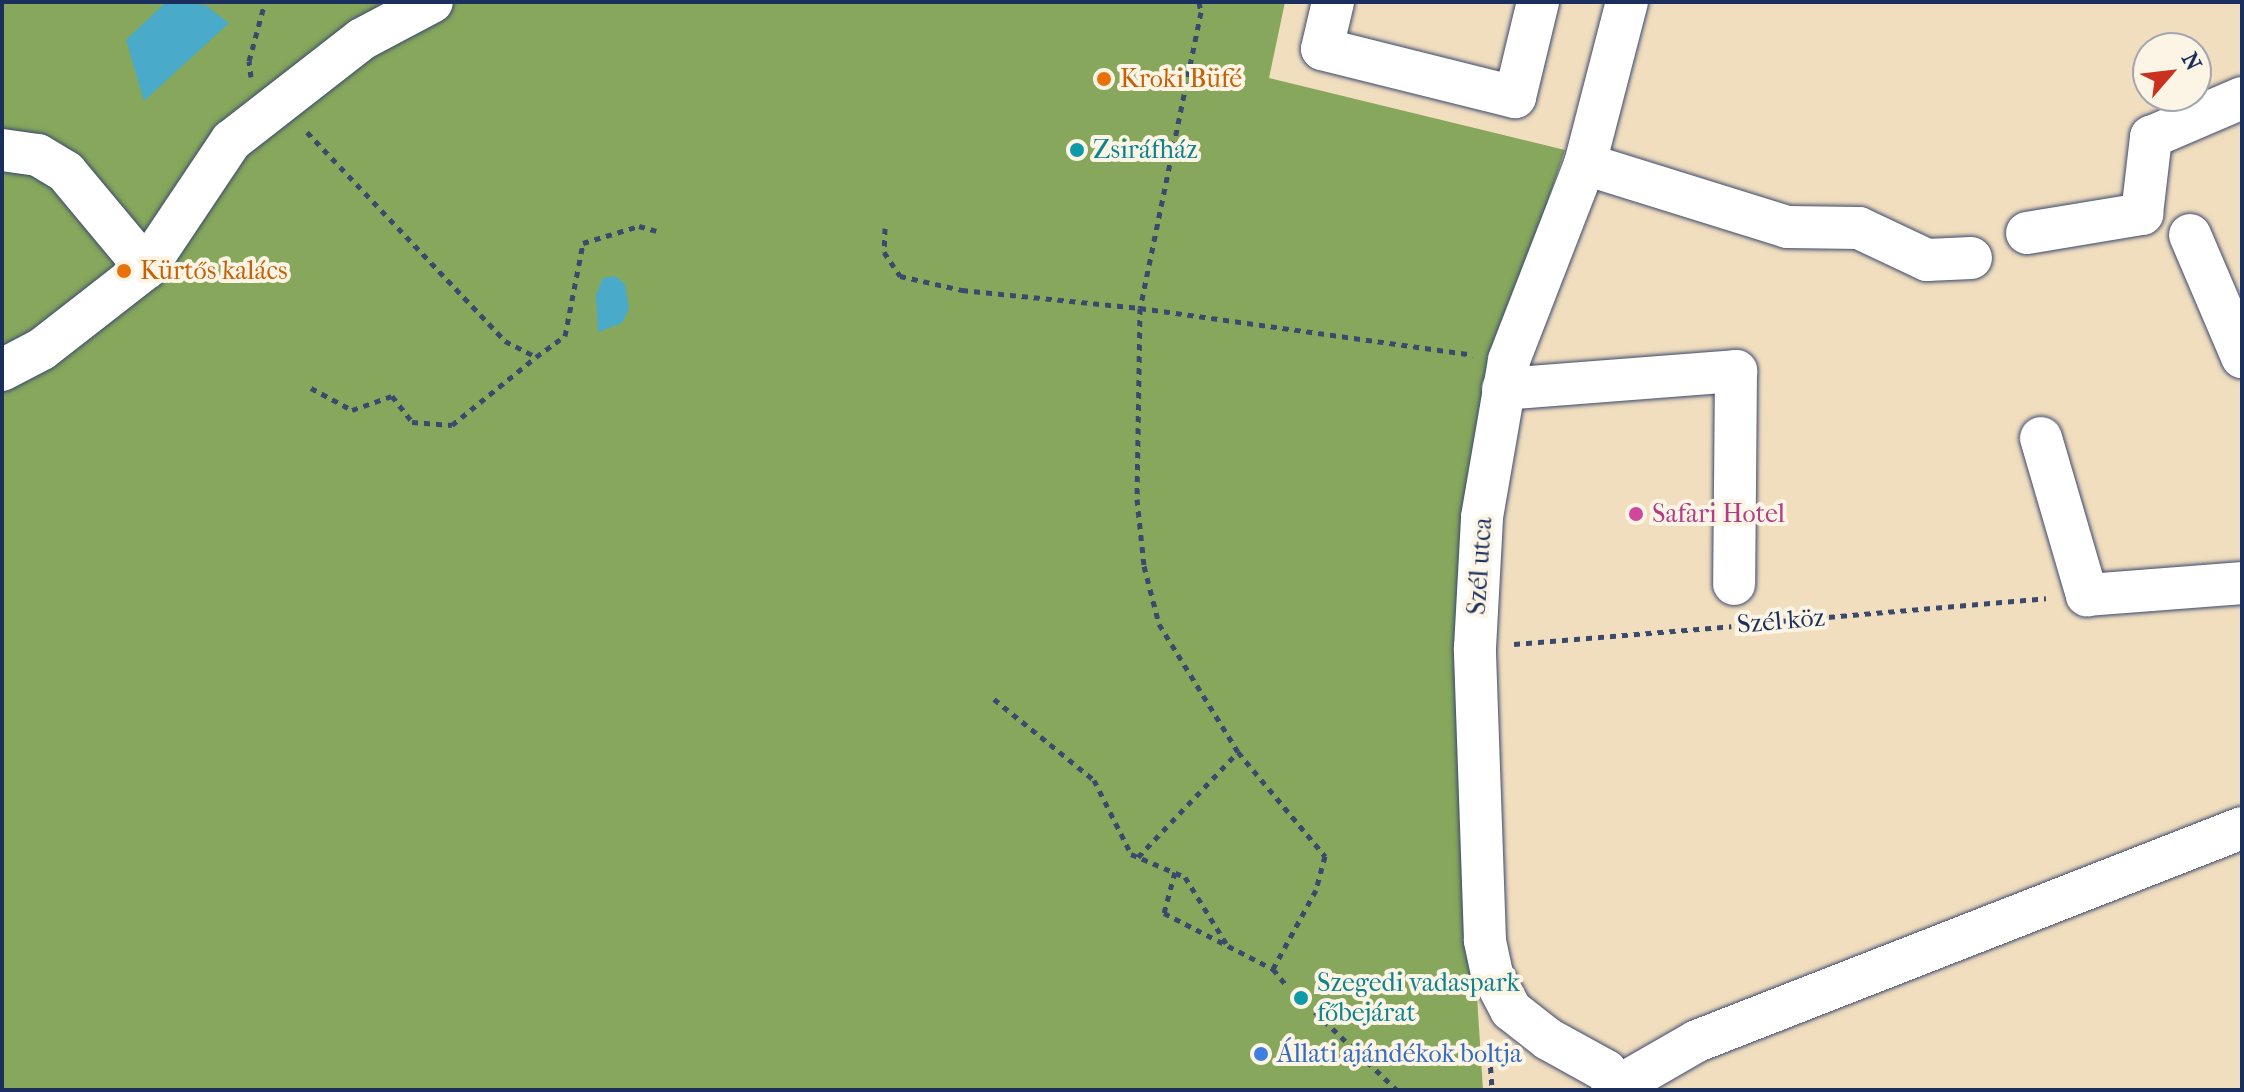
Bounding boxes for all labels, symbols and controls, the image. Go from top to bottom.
north arrow [2132,32,2212,112]
text: N [2176,48,2207,75]
place label: Kroki Büfé [1120,63,1242,95]
marker: Kroki Büfé [1095,70,1113,88]
place label: Zsiráfház [1093,134,1198,166]
marker: Zsiráfház [1068,141,1086,159]
place label: Kürtős kalács [140,255,288,287]
marker: Kürtős kalács [115,262,133,280]
place label: Safari Hotel [1652,498,1785,530]
marker: Safari Hotel [1627,505,1645,523]
street label: Szél utca [1461,516,1499,616]
street label: Szél köz [1736,602,1826,640]
place label: Szegedi vadaspark főbejárat [1317,967,1520,1028]
marker: Szegedi vadaspark főbejárat [1292,989,1310,1007]
place label: Állati ajándékok boltja [1277,1038,1522,1070]
marker: Állati ajándékok boltja [1252,1045,1270,1063]

